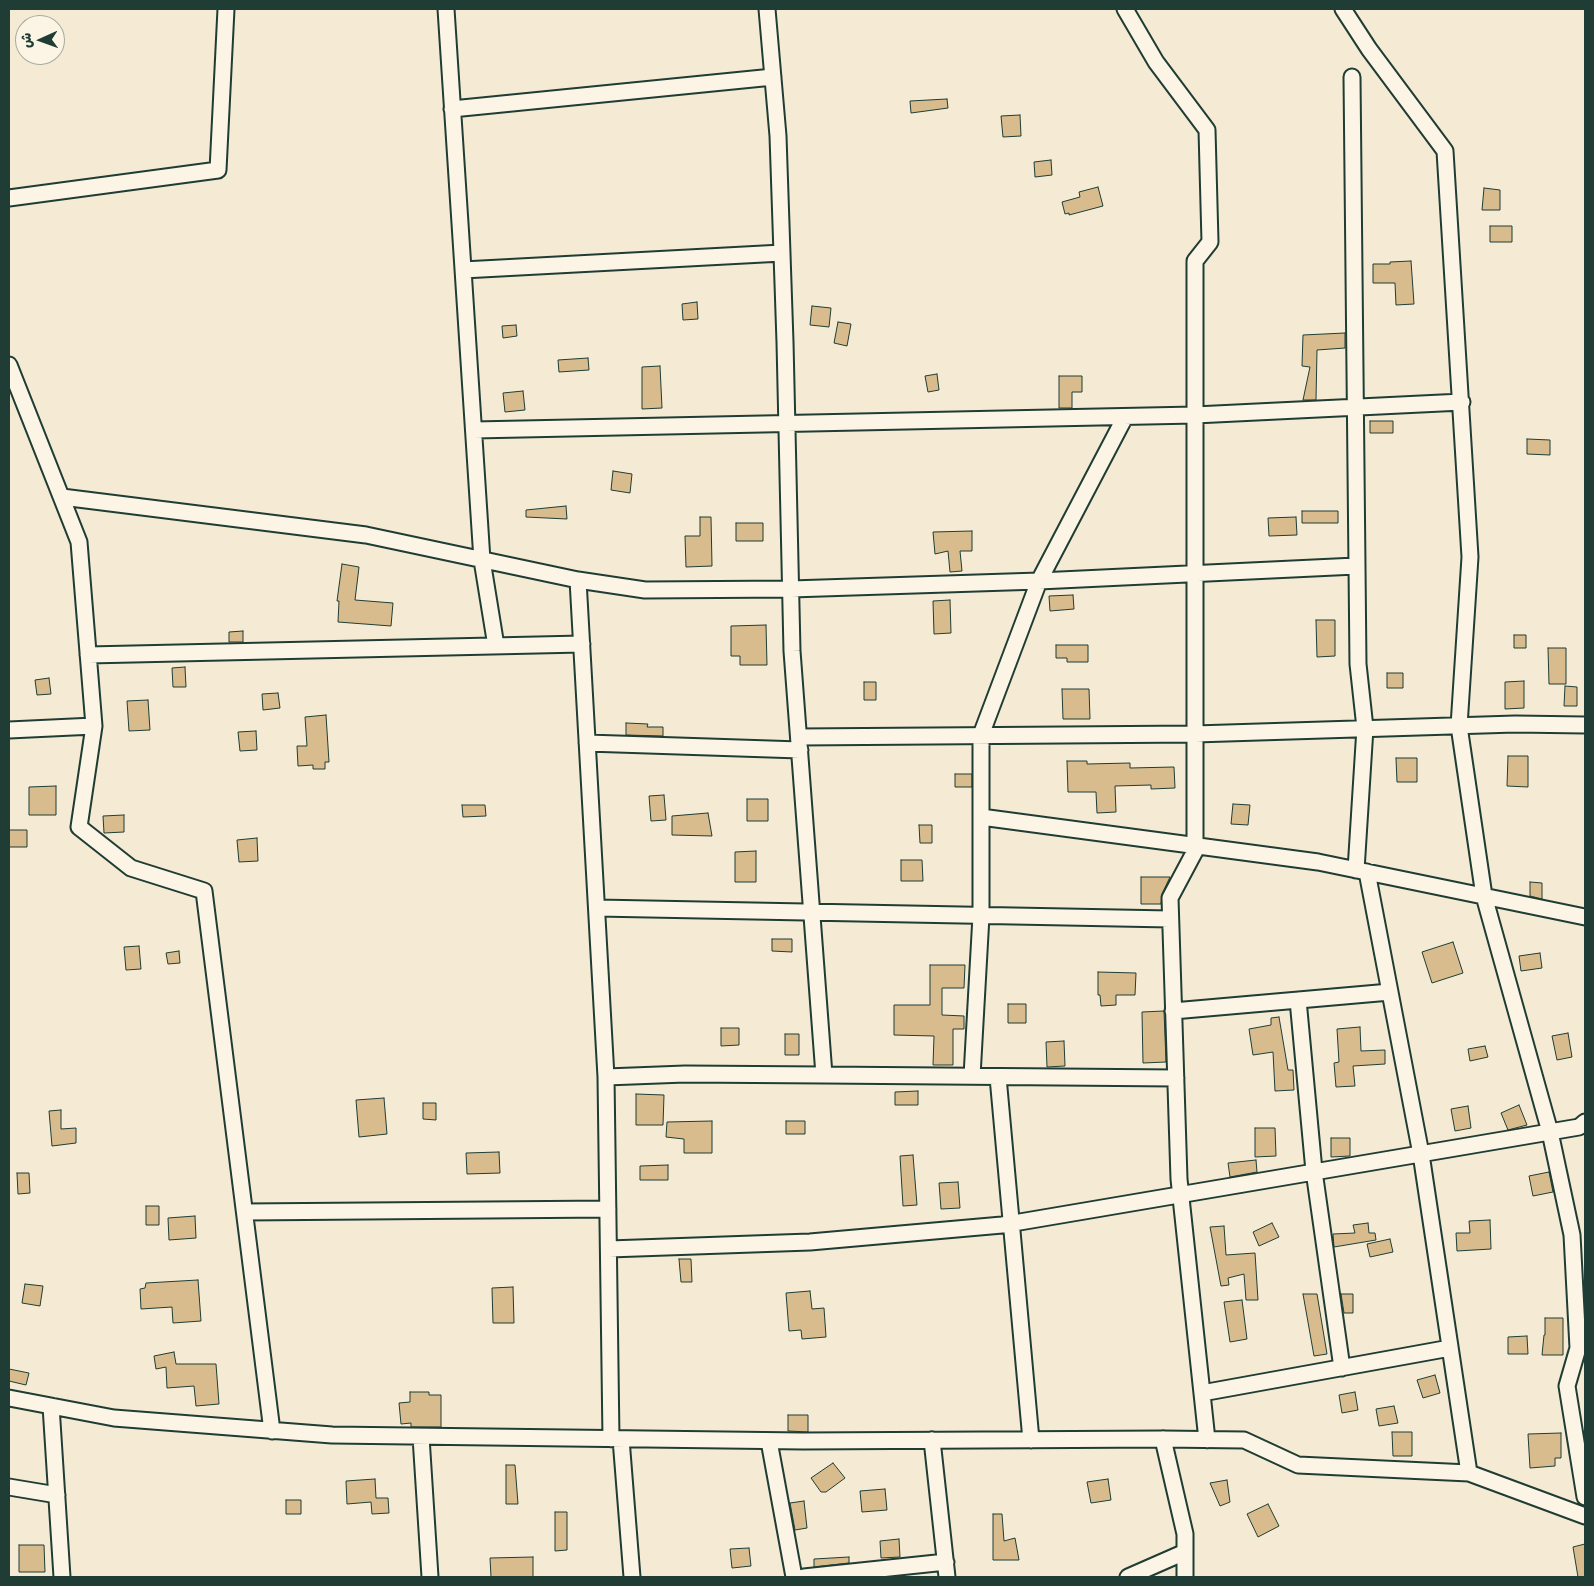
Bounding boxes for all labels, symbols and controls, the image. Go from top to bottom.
north arrow [15,15,65,65]
text: ش [17,32,35,49]

